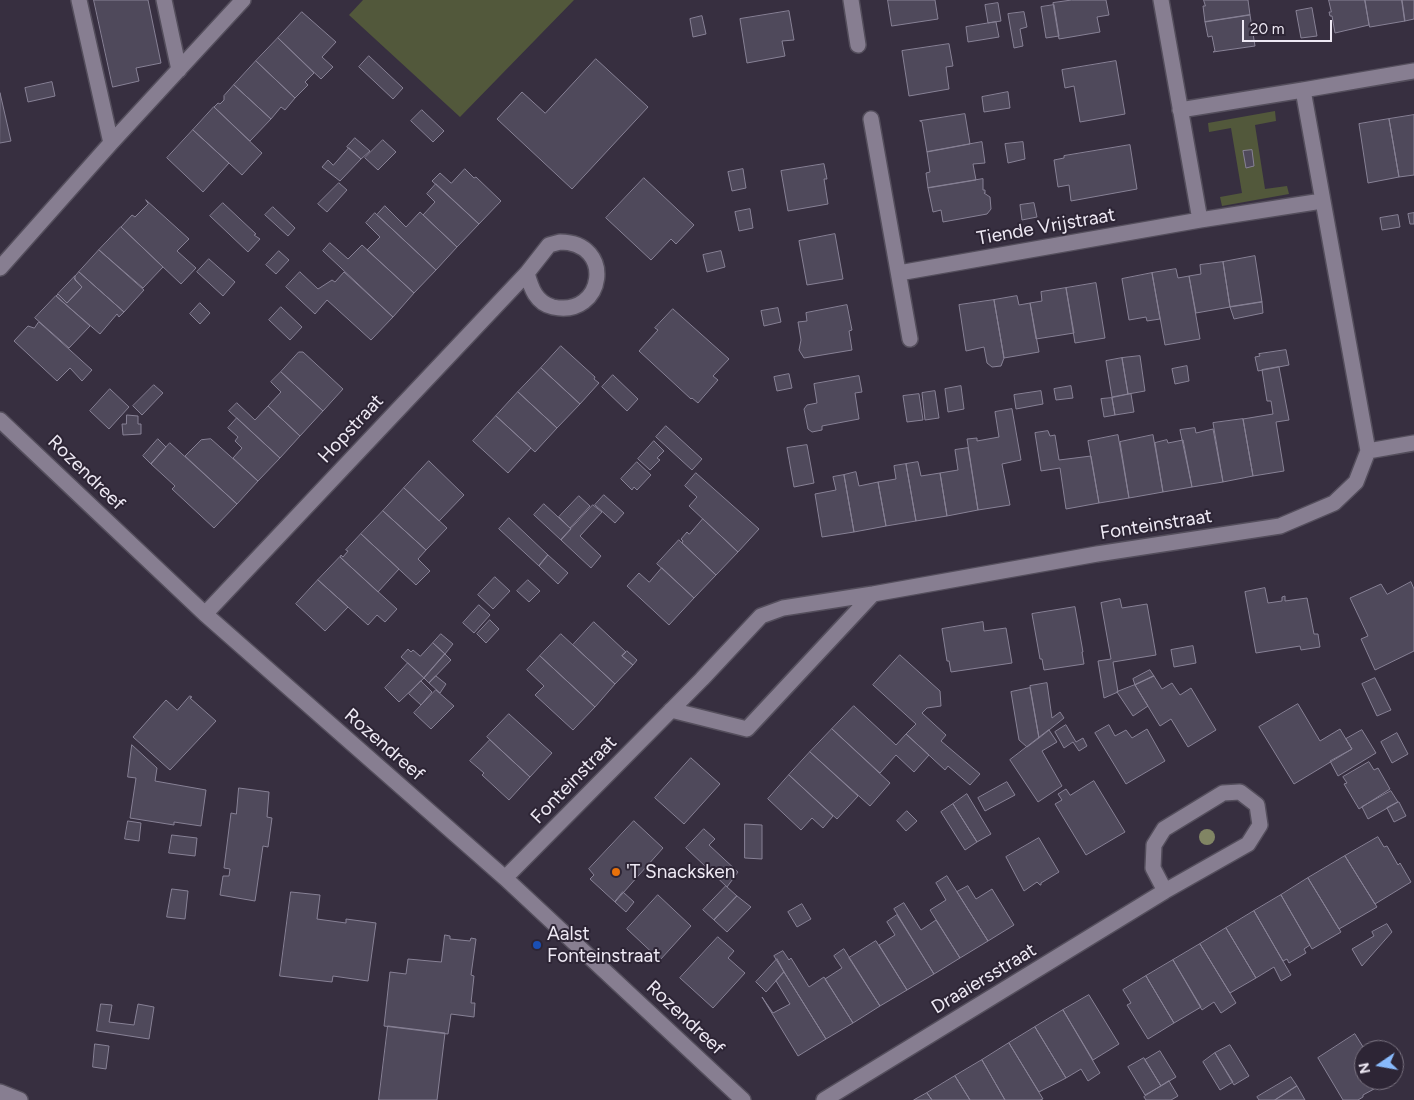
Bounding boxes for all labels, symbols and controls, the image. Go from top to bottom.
scale bar [1244,10,1334,42]
text: 20 m [1250,20,1284,38]
street label: Tiende Vrijstraat [975,204,1117,250]
street label: Hopstraat [313,390,389,468]
street label: Rozendreef [43,431,129,515]
street label: Fonteinstraat [1098,505,1214,545]
street label: Rozendreef [339,704,429,786]
street label: Fonteinstraat [526,731,622,829]
place label: 'T Snacksken [626,861,735,883]
marker: 'T Snacksken [610,866,622,878]
place label: Aalst Fonteinstraat [547,923,660,967]
marker: Aalst Fonteinstraat [531,939,543,951]
street label: Draaiersstraat [928,939,1040,1019]
street label: Rozendreef [641,976,729,1060]
north arrow [1354,1040,1404,1090]
text: N [1355,1061,1374,1075]

